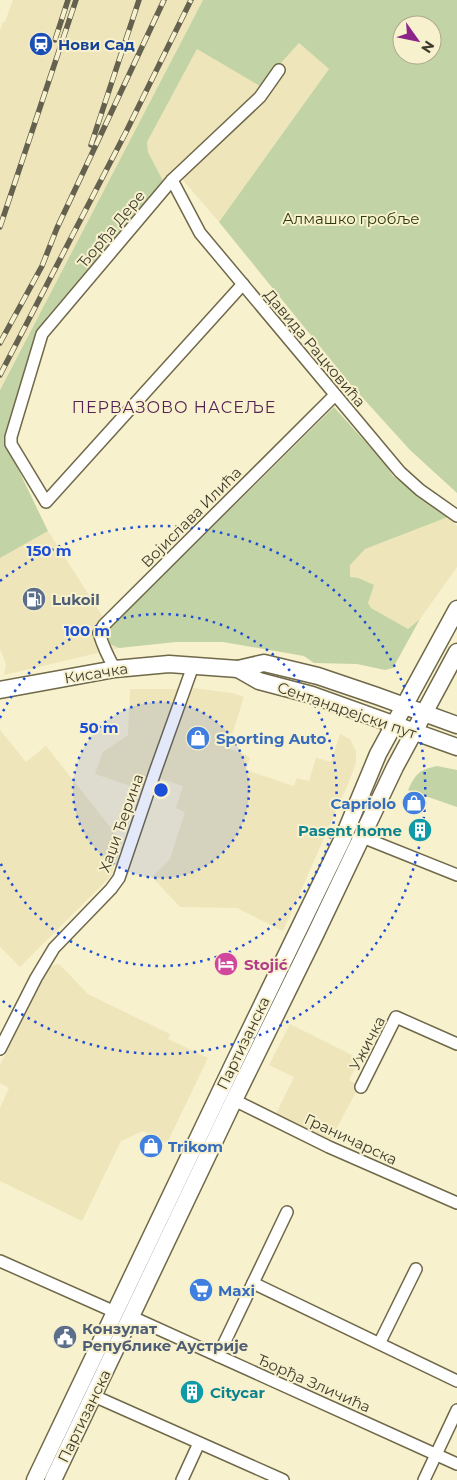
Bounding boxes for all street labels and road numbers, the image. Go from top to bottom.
street label: Ђорђа Дере [73,186,149,272]
street label: Давида Рацковића [260,285,370,411]
street label: Војислава Илића [137,463,245,571]
street label: Кисачка [63,659,129,687]
street label: Сентандрејски пут [275,677,420,743]
street label: Хаџи Ђерина [94,771,148,875]
street label: Партизанска [212,993,274,1093]
street label: Ужичка [345,1013,389,1073]
street label: Граничарска [302,1109,400,1169]
street label: Ђорђа Зличића [254,1349,374,1417]
street label: Партизанска [53,1366,115,1466]

